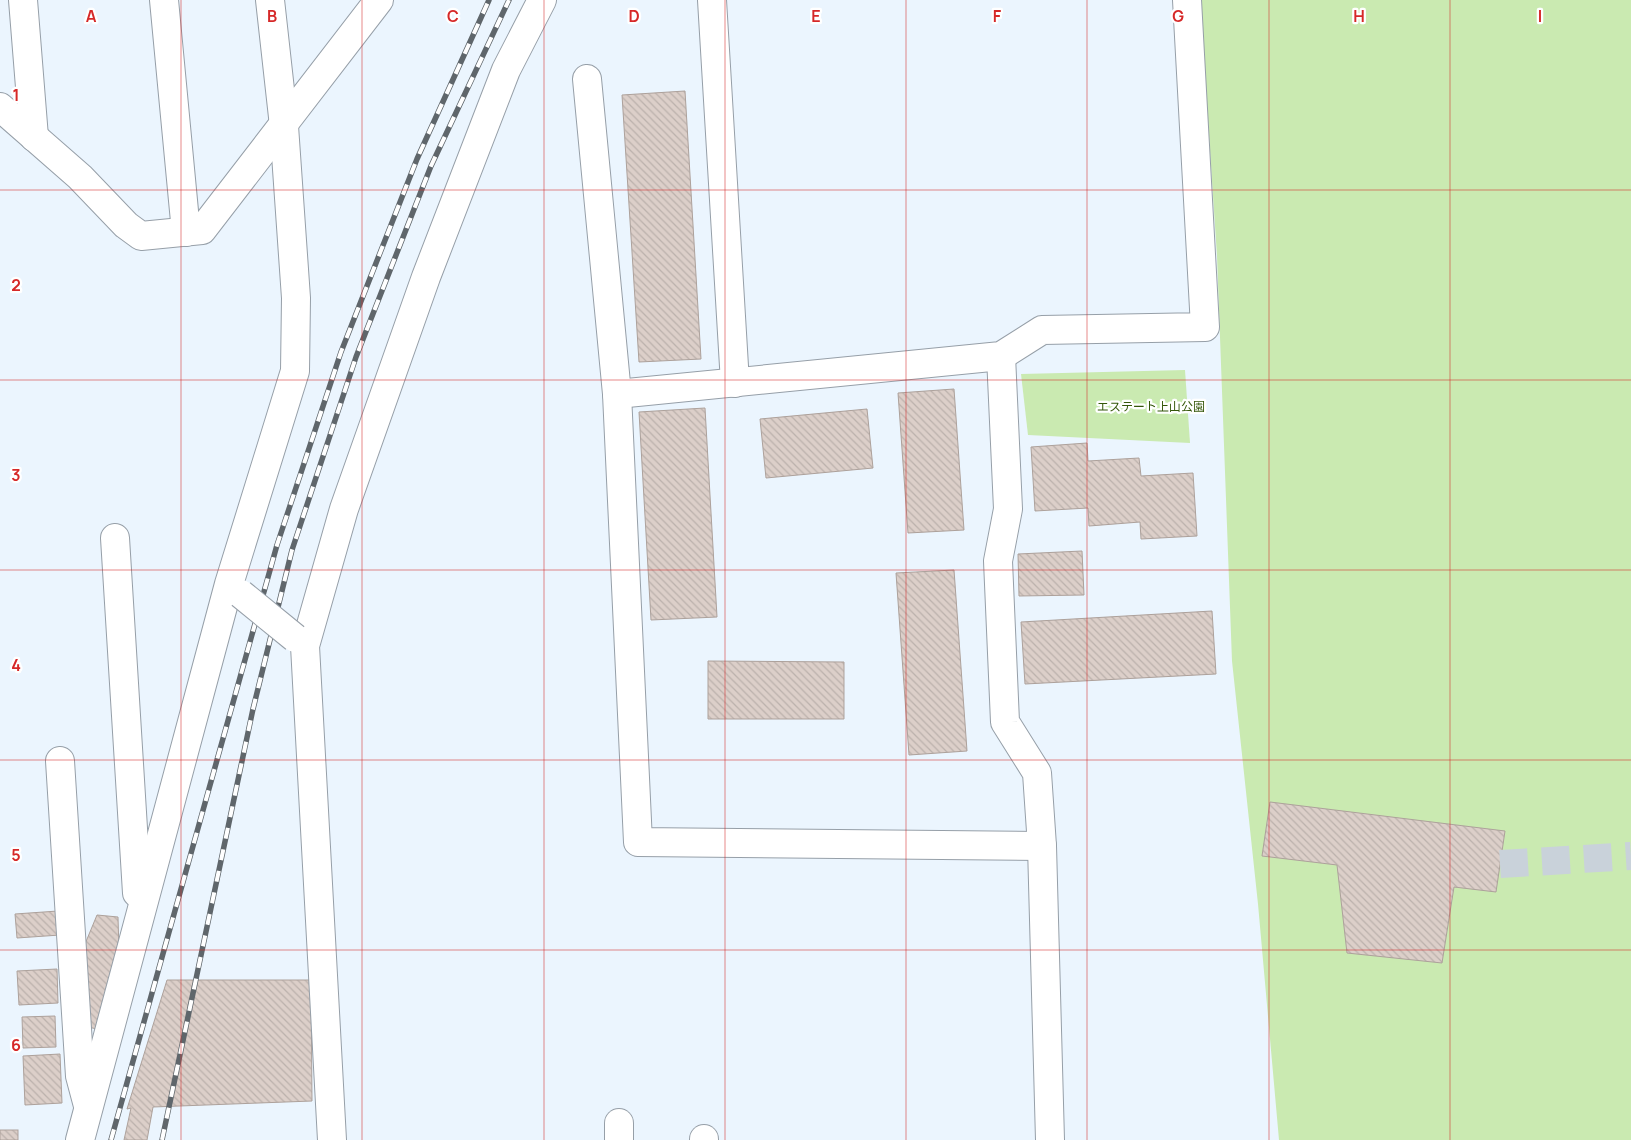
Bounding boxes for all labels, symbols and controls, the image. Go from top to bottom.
text: A [86,5,97,27]
text: B [267,5,277,27]
text: C [447,5,459,27]
text: D [628,5,640,27]
text: E [811,5,821,27]
text: F [993,5,1002,27]
text: G [1172,5,1184,27]
text: H [1353,5,1365,27]
text: I [1538,5,1542,27]
text: 1 [12,84,20,106]
text: 2 [11,274,21,296]
park label: エステート上山公園 [1097,398,1205,415]
text: 3 [11,464,21,486]
text: 4 [11,654,21,676]
text: 5 [11,844,21,866]
text: 6 [11,1034,21,1056]

